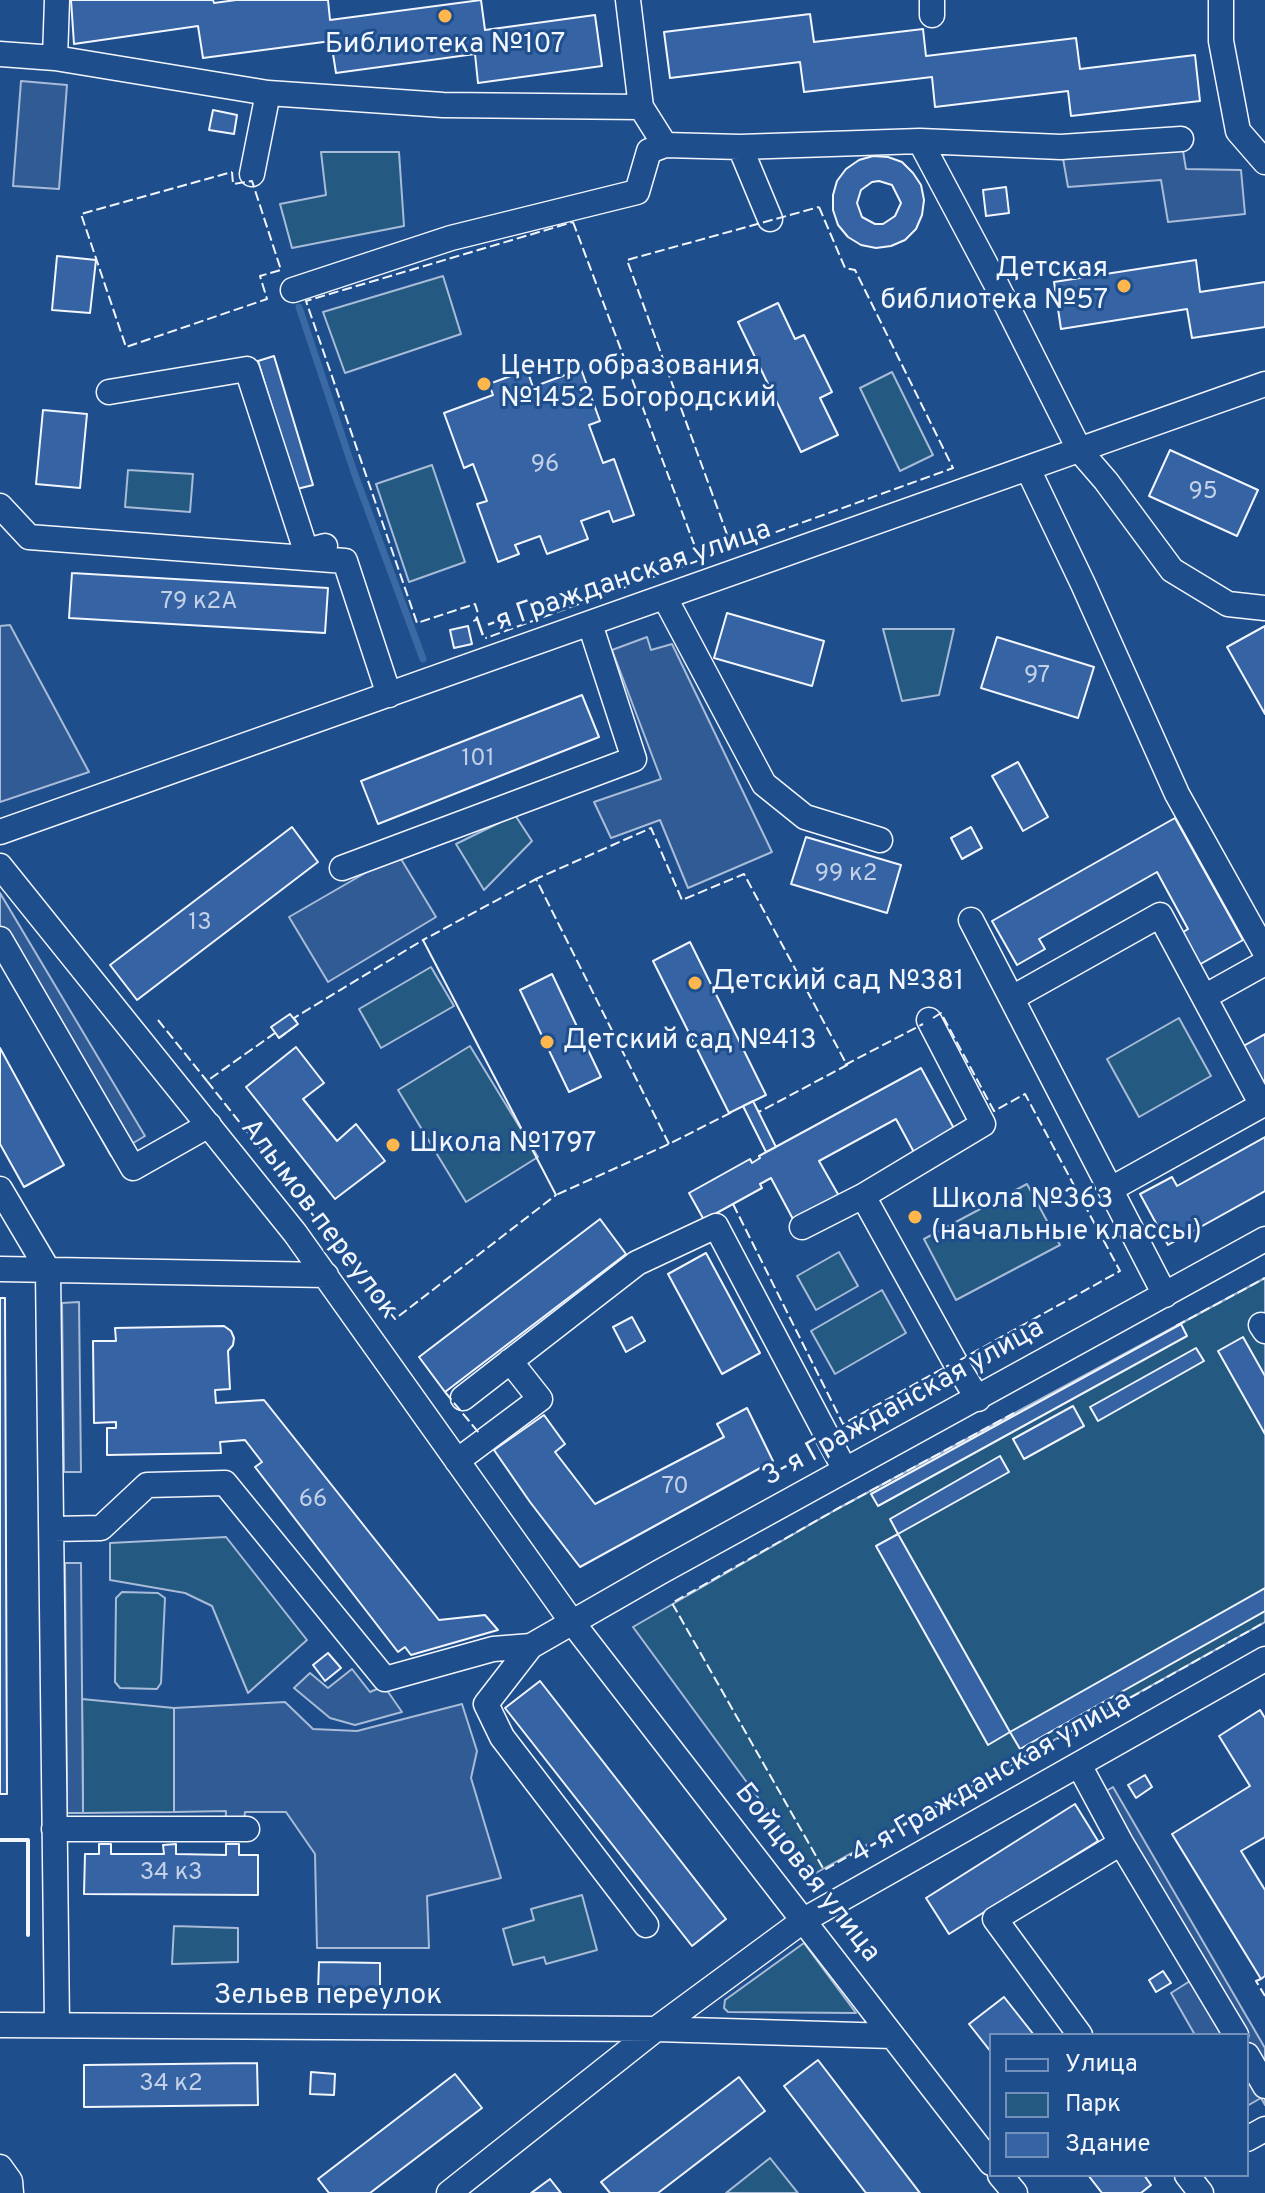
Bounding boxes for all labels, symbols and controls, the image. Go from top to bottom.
marker: Библиотека №107 [436,7,454,25]
place label: Библиотека №107 [325,29,565,63]
place label: Детская библиотека №57 [880,253,1108,319]
marker: Детская библиотека №57 [1115,277,1133,295]
place label: Центр образования №1452 Богородский [500,351,776,417]
marker: Центр образования №1452 Богородский [475,375,493,393]
house number: 96 [531,452,559,480]
house number: 95 [1188,479,1218,507]
street label: 1-я Гражданская улица [470,514,776,648]
house number: 79 к2А [160,589,238,617]
house number: 97 [1024,663,1050,691]
house number: 101 [461,746,495,774]
house number: 99 к2 [815,861,877,889]
house number: 13 [188,910,212,938]
place label: Детский сад №381 [711,966,964,1000]
marker: Детский сад №381 [686,974,704,992]
place label: Детский сад №413 [563,1025,817,1059]
marker: Детский сад №413 [538,1033,556,1051]
street label: Алымов переулок [232,1113,404,1327]
place label: Школа №1797 [409,1128,596,1162]
marker: Школа №1797 [384,1136,402,1154]
place label: Школа №363 (начальные классы) [931,1184,1202,1250]
marker: Школа №363 (начальные классы) [906,1208,924,1226]
street label: 3-я Гражданская улица [757,1313,1051,1495]
house number: 70 [661,1474,689,1502]
house number: 66 [299,1487,327,1515]
street label: 4-я Гражданская улица [846,1685,1138,1873]
street label: Бойцовая улица [726,1778,886,1970]
house number: 34 к3 [140,1860,202,1888]
street label: Зельев переулок [214,1980,442,2014]
legend [989,2033,1249,2177]
text: Улица [1065,2050,1138,2080]
house number: 34 к2 [139,2071,203,2099]
text: Парк [1065,2090,1121,2120]
text: Здание [1065,2130,1151,2160]

